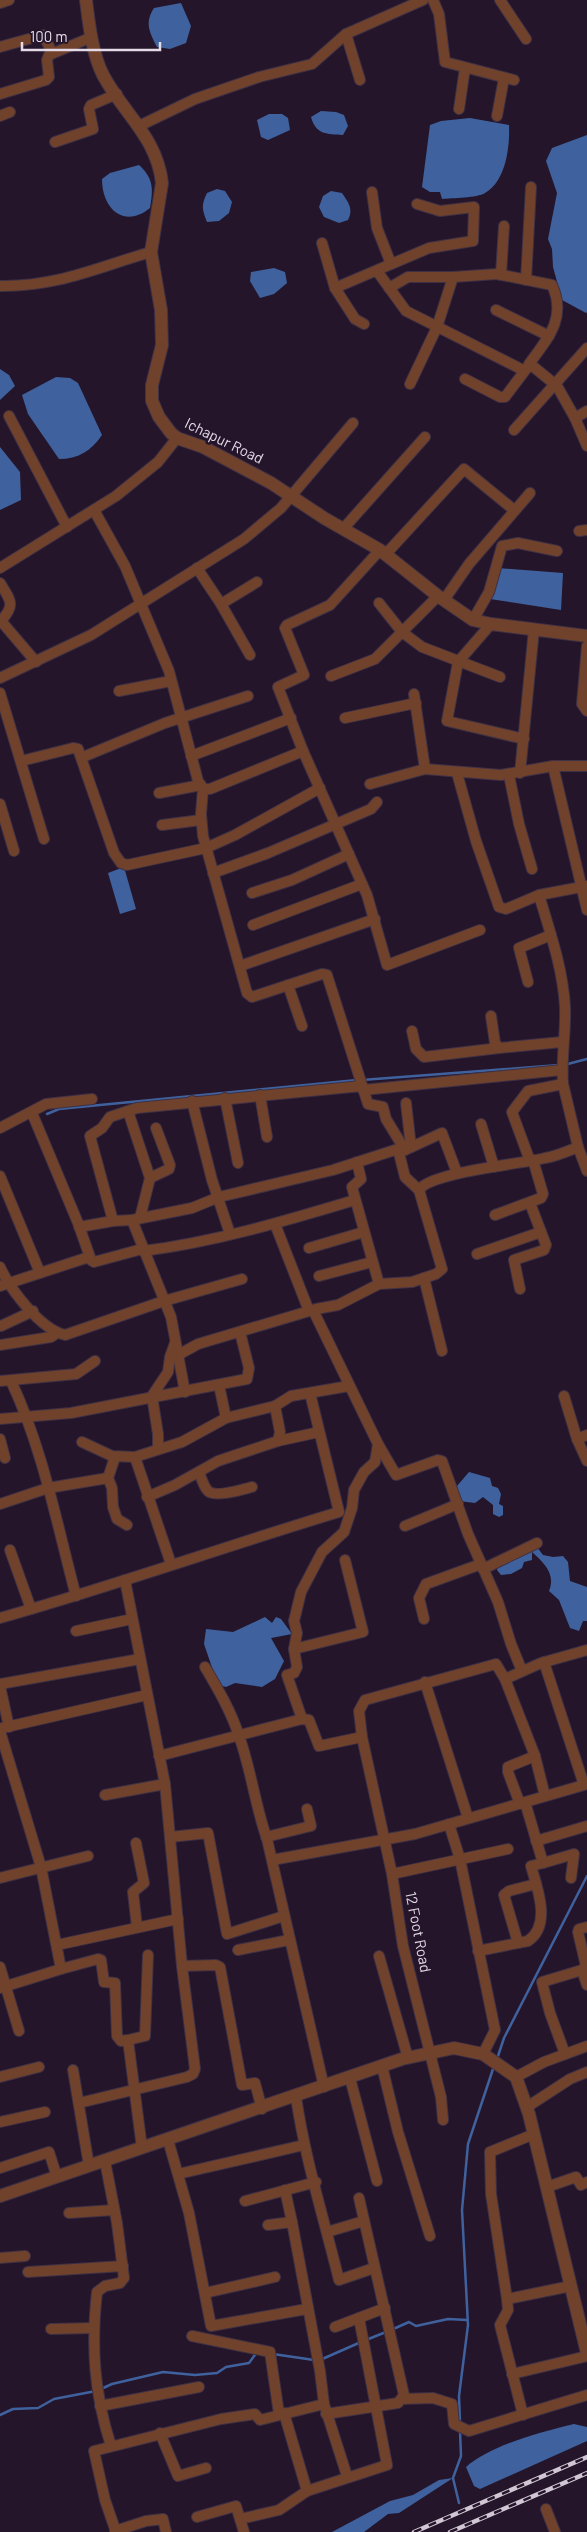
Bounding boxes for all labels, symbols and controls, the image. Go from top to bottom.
scale bar [22,20,160,52]
text: 100 m [30,27,68,45]
street label: Ichapur Road [182,413,267,467]
street label: 12 Foot Road [402,1890,436,1974]

